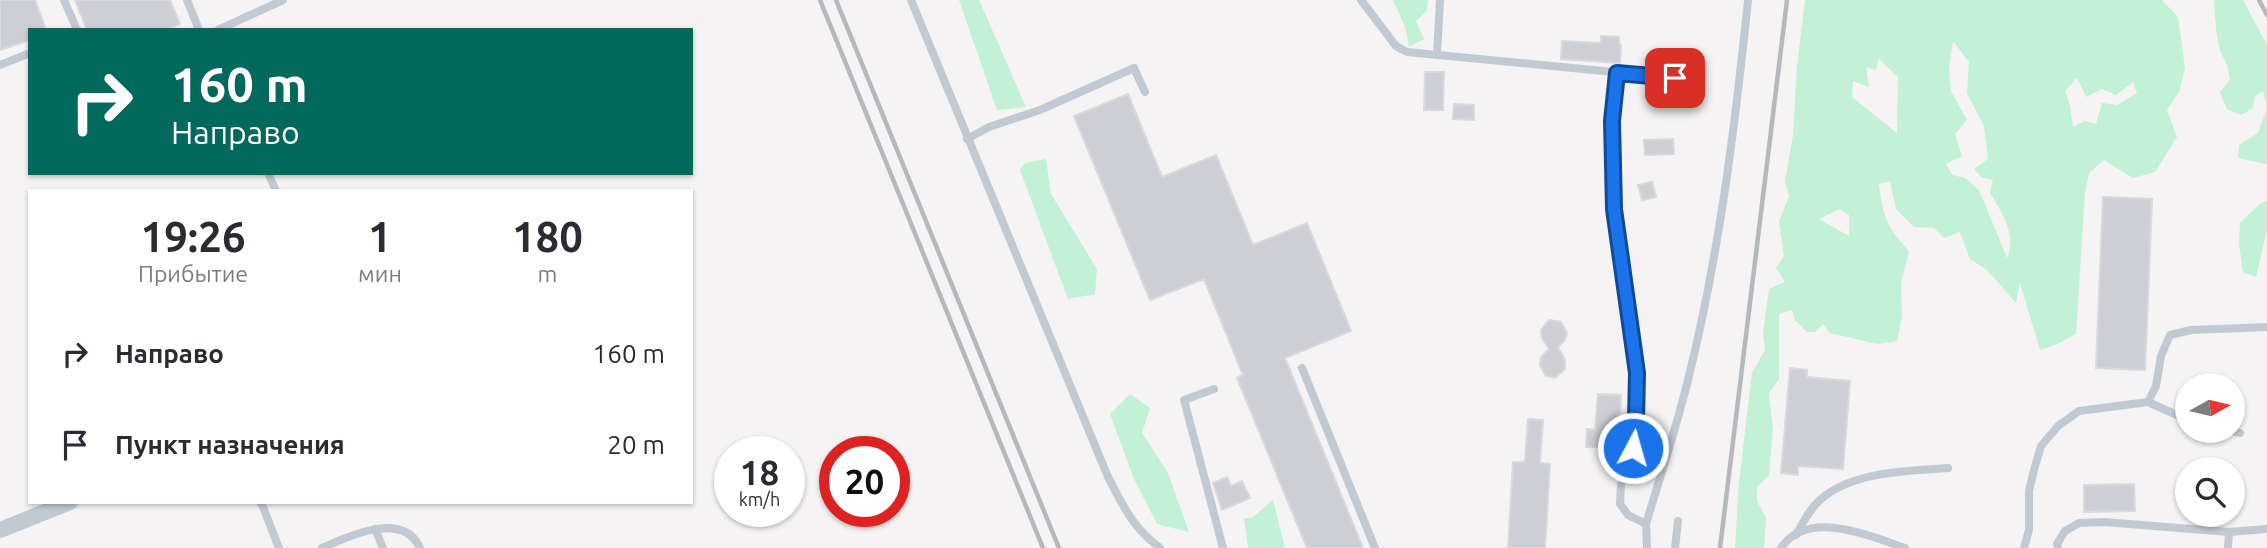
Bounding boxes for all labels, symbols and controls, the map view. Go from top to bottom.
pin [1645,48,1705,108]
icon: right [56,56,147,147]
text: 160 m [171,56,308,111]
icon: arrive [1656,59,1694,97]
text: Направо [171,114,300,150]
text: 19:26 [140,213,246,260]
text: 1 [368,213,392,260]
text: 180 [512,213,583,260]
text: Прибытие [138,261,248,286]
text: мин [358,261,402,286]
text: m [537,261,557,286]
icon: right [56,335,94,373]
text: Направо [115,339,224,368]
text: 160 m [593,339,665,368]
north arrow [2175,373,2245,443]
map controls [2175,373,2245,527]
position arrow [1596,411,1670,485]
icon: arrive [56,426,94,464]
text: Пункт назначения [115,430,345,459]
text: 20 m [607,430,665,459]
speed limit sign: 20 [819,436,910,527]
text: 18 [740,452,779,492]
button: search [2175,457,2245,527]
text: km/h [739,489,780,509]

